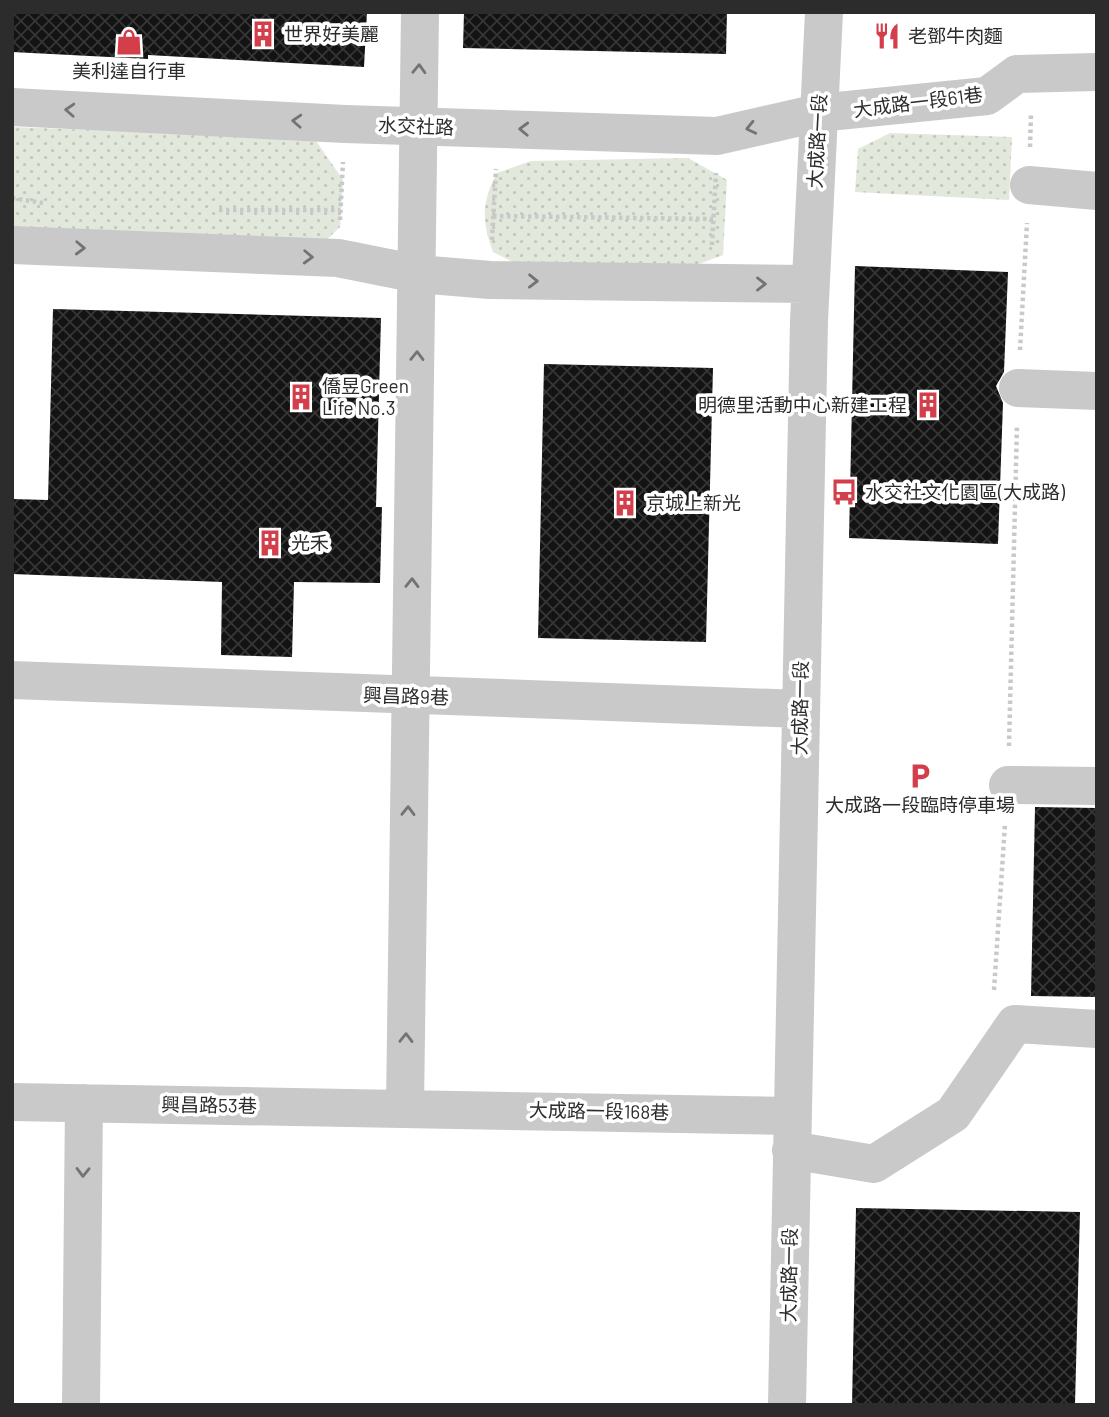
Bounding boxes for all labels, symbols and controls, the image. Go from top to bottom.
building icon: 世界好美麗 [248,19,278,49]
restaurant icon: 老鄧牛肉麵 [872,21,902,51]
place label: 世界好美麗 [284,22,379,45]
place label: 老鄧牛肉麵 [908,24,1003,47]
shop icon: 美利達自行車 [114,27,144,57]
place label: 美利達自行車 [72,59,186,82]
one-way arrow [411,63,426,74]
street label: 大成路一段61巷 [852,82,984,121]
street label: 大成路一段 [803,93,830,189]
one-way arrow [64,103,75,118]
street label: 水交社路 [378,113,454,138]
one-way arrow [291,114,302,129]
one-way arrow [745,120,757,134]
one-way arrow [519,121,530,136]
one-way arrow [75,240,86,255]
one-way arrow [303,249,314,264]
one-way arrow [529,273,539,289]
one-way arrow [756,276,767,292]
one-way arrow [410,350,425,361]
place label: 僑昱Green Life No.3 [322,374,409,419]
building icon: 僑昱Green Life No.3 [286,382,316,412]
building icon: 明德里活動中心新建工程 [913,390,943,420]
place label: 明德里活動中心新建工程 [698,393,907,416]
bus stop icon: 水交社文化園區(大成路) [829,477,859,507]
place label: 水交社文化園區(大成路) [865,480,1066,503]
building icon: 京城上新光 [610,488,640,518]
place label: 京城上新光 [646,491,741,514]
building icon: 光禾 [255,528,285,558]
place label: 光禾 [291,531,329,554]
one-way arrow [404,578,420,588]
street label: 大成路一段 [787,660,812,756]
street label: 興昌路9巷 [363,683,449,708]
parking icon: 大成路一段臨時停車場 [905,761,935,791]
place label: 大成路一段臨時停車場 [825,793,1015,816]
one-way arrow [400,805,416,816]
one-way arrow [398,1033,414,1043]
street label: 興昌路53巷 [161,1092,257,1117]
street label: 大成路一段168巷 [529,1098,669,1123]
one-way arrow [75,1167,91,1177]
street label: 大成路一段 [776,1227,801,1323]

